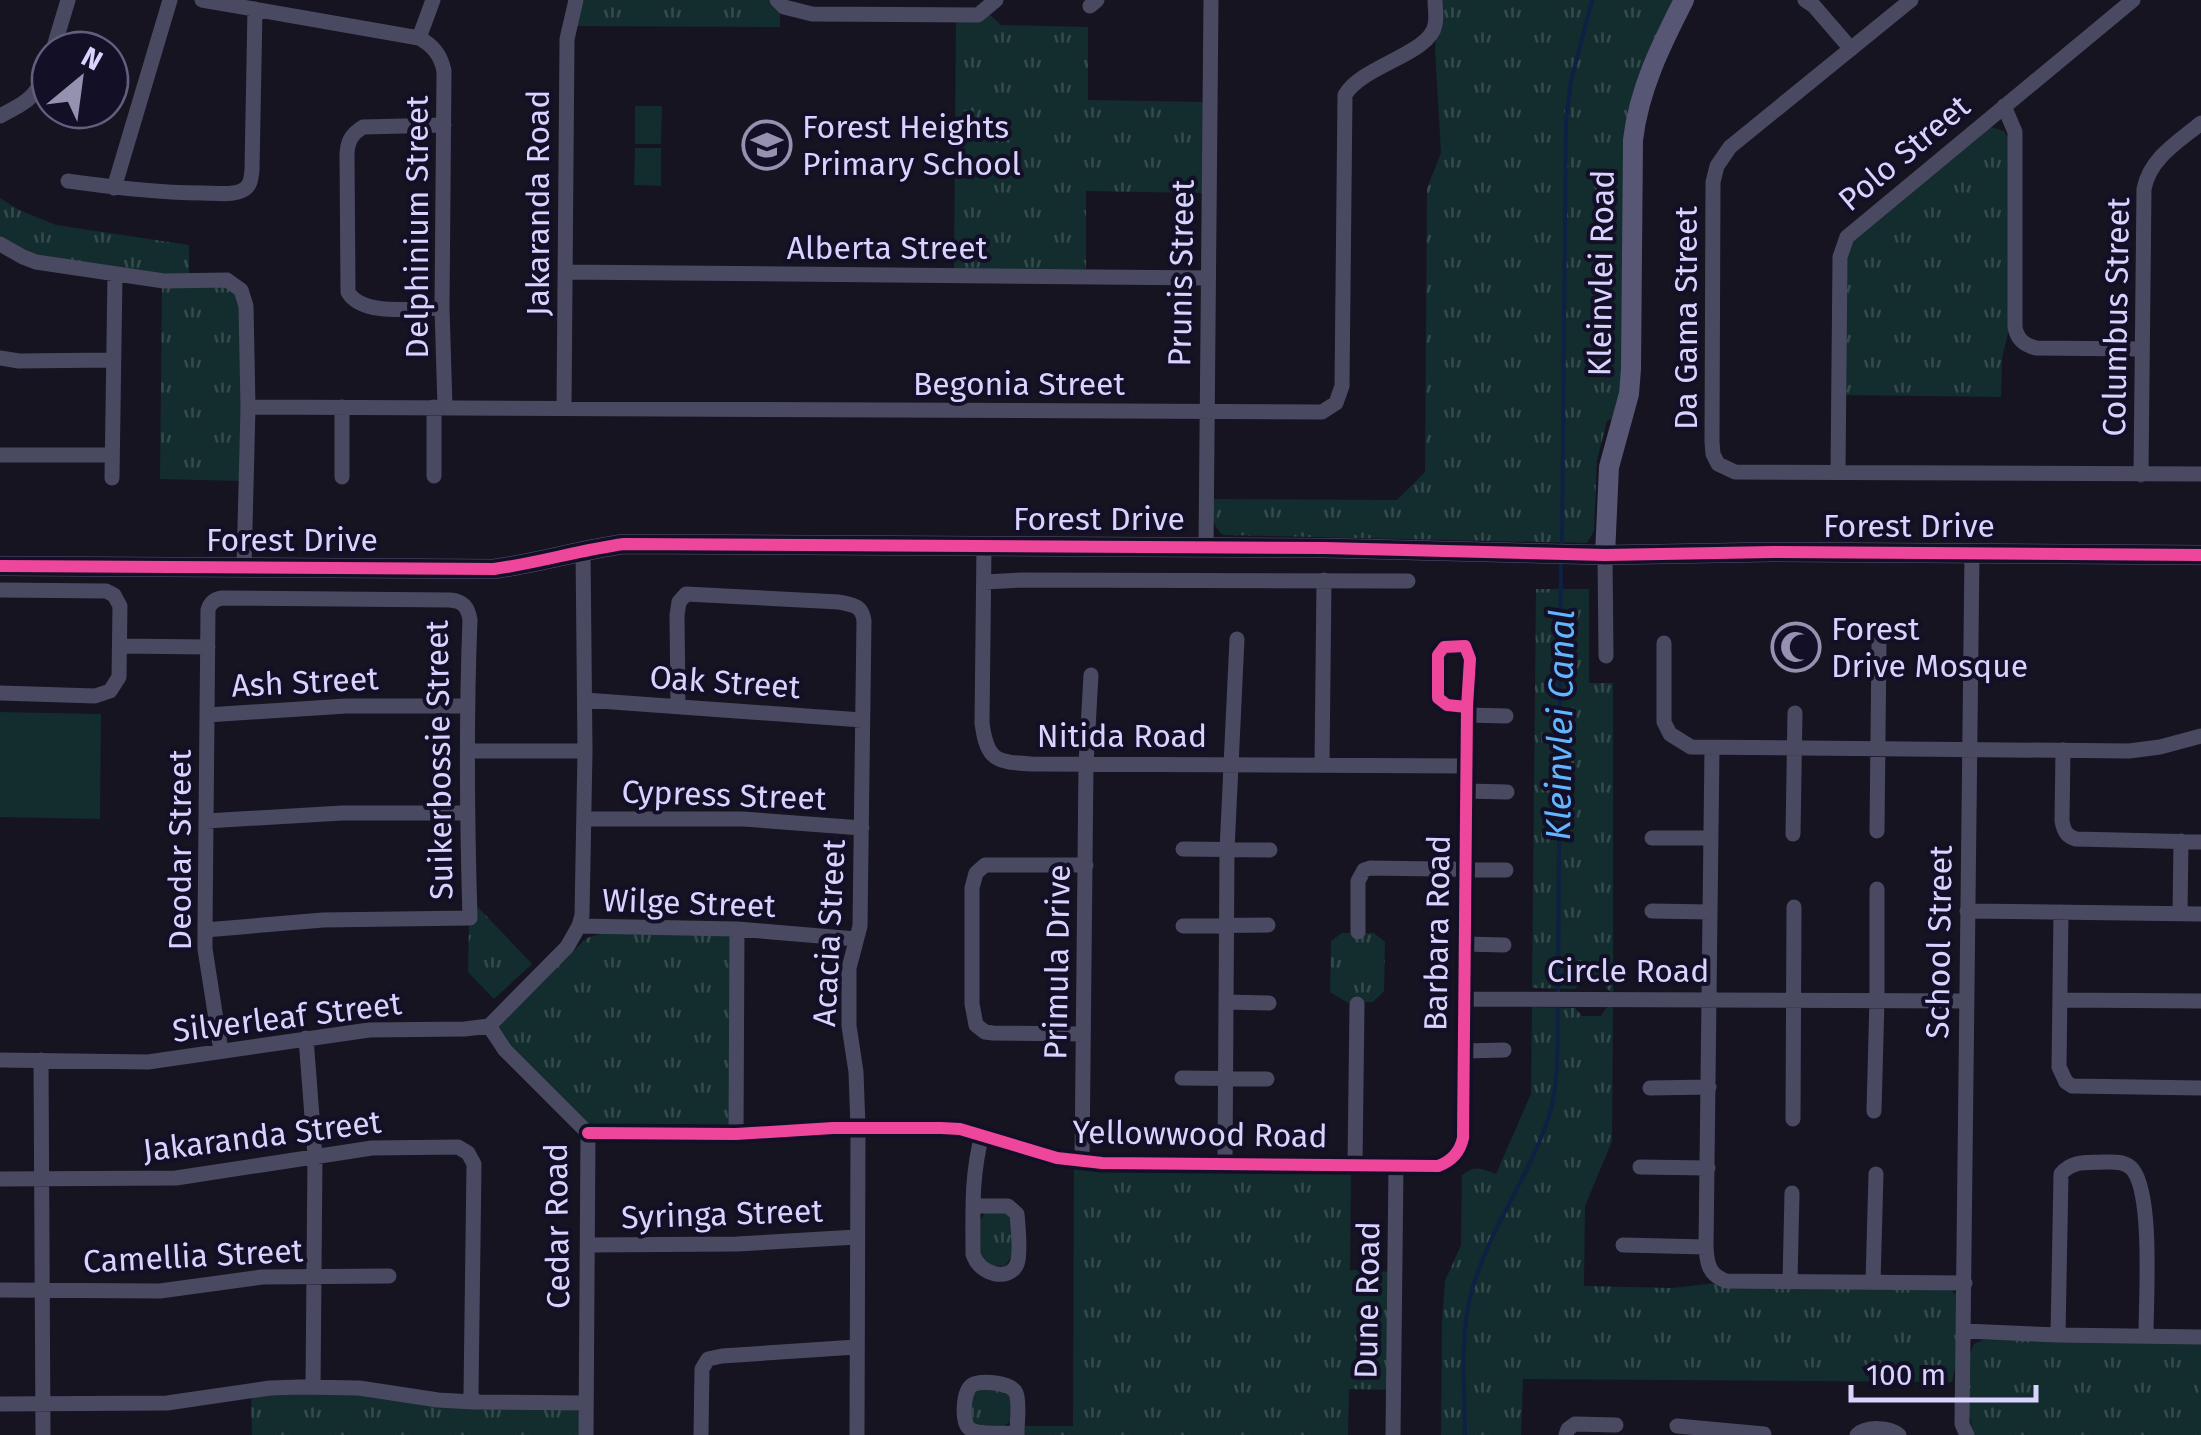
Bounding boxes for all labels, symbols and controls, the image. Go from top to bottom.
north arrow [30,30,130,130]
text: N [76,40,108,78]
street label: Polo Street [1831,87,1978,219]
street label: Jakaranda Road [519,90,557,316]
street label: Delphinium Street [398,95,436,359]
place label: Forest Heights Primary School [802,108,1021,183]
school or university icon: Forest Heights Primary School [741,119,793,171]
street label: Kleinvlei Road [1580,169,1622,377]
street label: Prunis Street [1160,179,1202,367]
street label: Columbus Street [2095,197,2137,437]
street label: Da Gama Street [1667,206,1705,430]
street label: Alberta Street [787,229,988,267]
street label: Begonia Street [913,365,1126,403]
street label: Forest Drive [1013,500,1185,538]
street label: Forest Drive [1823,507,1995,545]
street label: Forest Drive [206,521,378,559]
water label: Kleinvlei Canal [1537,609,1583,841]
place label: Forest Drive Mosque [1831,610,2028,685]
street label: Suikerbossie Street [418,619,460,900]
mosque icon: Forest Drive Mosque [1770,621,1822,673]
street label: Oak Street [648,658,802,706]
street label: Ash Street [230,659,380,705]
street label: Nitida Road [1037,717,1207,755]
street label: Deodar Street [161,749,199,950]
street label: Cypress Street [621,772,827,818]
street label: Barbara Road [1416,835,1458,1031]
street label: Acacia Street [805,838,853,1028]
street label: School Street [1918,844,1960,1039]
street label: Primula Drive [1036,864,1078,1060]
street label: Wilge Street [602,881,777,925]
street label: Circle Road [1547,952,1709,990]
street label: Silverleaf Street [170,984,404,1050]
street label: Jakaranda Street [141,1102,384,1169]
street label: Yellowwood Road [1072,1113,1328,1155]
street label: Cedar Road [537,1143,577,1309]
street label: Syringa Street [621,1191,824,1237]
street label: Dune Road [1347,1221,1387,1379]
street label: Camellia Street [82,1231,304,1281]
scale bar [1851,1340,2036,1402]
text: 100 m [1866,1357,1946,1393]

